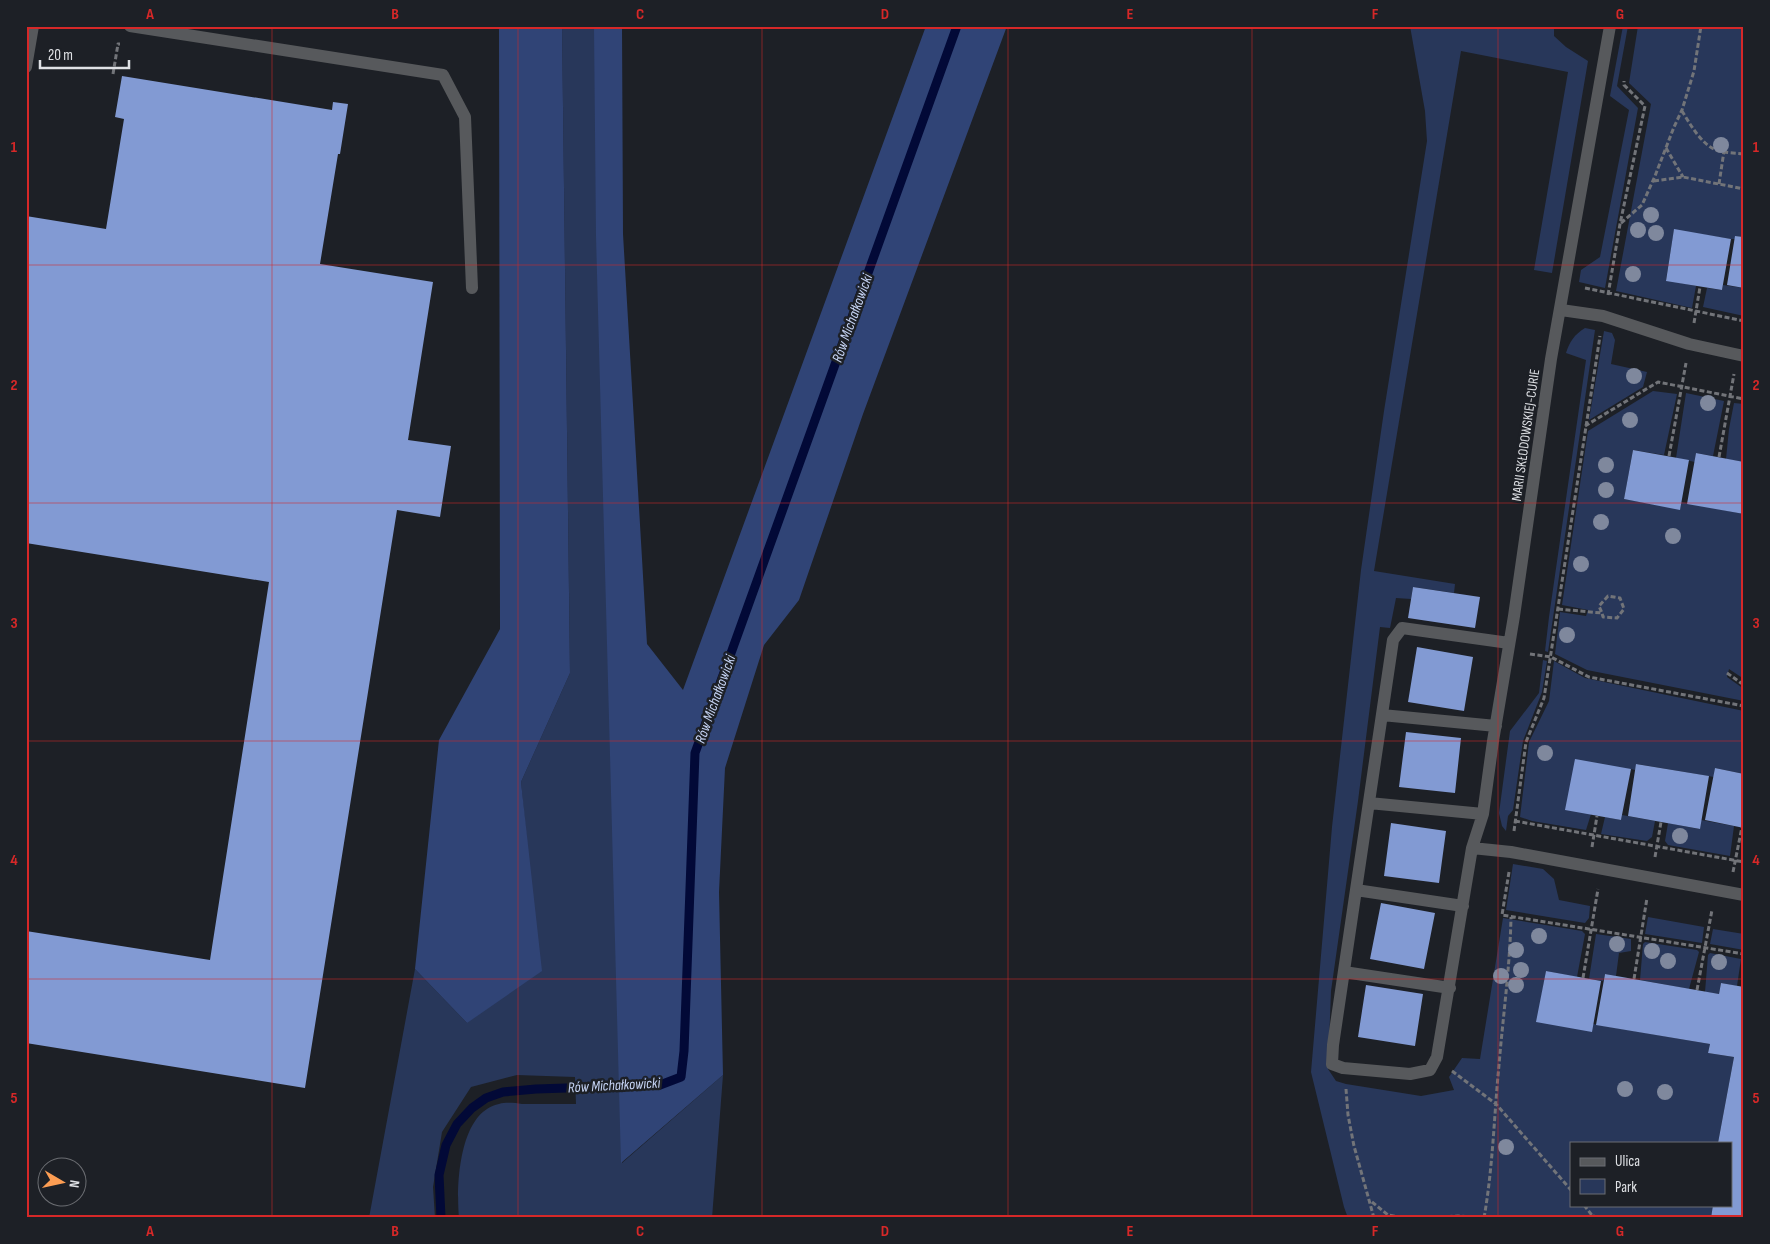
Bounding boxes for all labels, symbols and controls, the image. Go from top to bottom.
text: A [145,5,154,24]
text: B [391,5,399,24]
text: C [636,5,644,24]
text: D [881,5,889,24]
text: E [1127,5,1134,24]
text: F [1372,5,1379,24]
text: G [1616,5,1624,24]
scale bar [40,38,129,70]
text: 20 m [48,46,73,65]
text: 1 [11,138,18,157]
text: 1 [1753,138,1760,157]
water label: Rów Michałkowicki [828,270,878,365]
street label: MARII SKŁODOWSKIEJ-CURIE [1508,368,1543,502]
text: 2 [10,376,18,395]
text: 2 [1752,376,1760,395]
text: 3 [10,614,18,633]
text: 3 [1752,614,1760,633]
water label: Rów Michałkowicki [691,651,741,746]
text: 4 [10,851,18,870]
text: 4 [1752,851,1760,870]
water label: Rów Michałkowicki [567,1074,662,1097]
text: 5 [10,1089,18,1108]
text: 5 [1752,1089,1760,1108]
legend [1570,1142,1732,1206]
text: Ulica [1615,1152,1640,1171]
north arrow [38,1156,88,1206]
text: Park [1615,1178,1637,1197]
text: N [65,1179,83,1189]
text: A [145,1222,154,1241]
text: B [391,1222,399,1241]
text: C [636,1222,644,1241]
text: D [881,1222,889,1241]
text: E [1127,1222,1134,1241]
text: F [1372,1222,1379,1241]
text: G [1616,1222,1624,1241]

